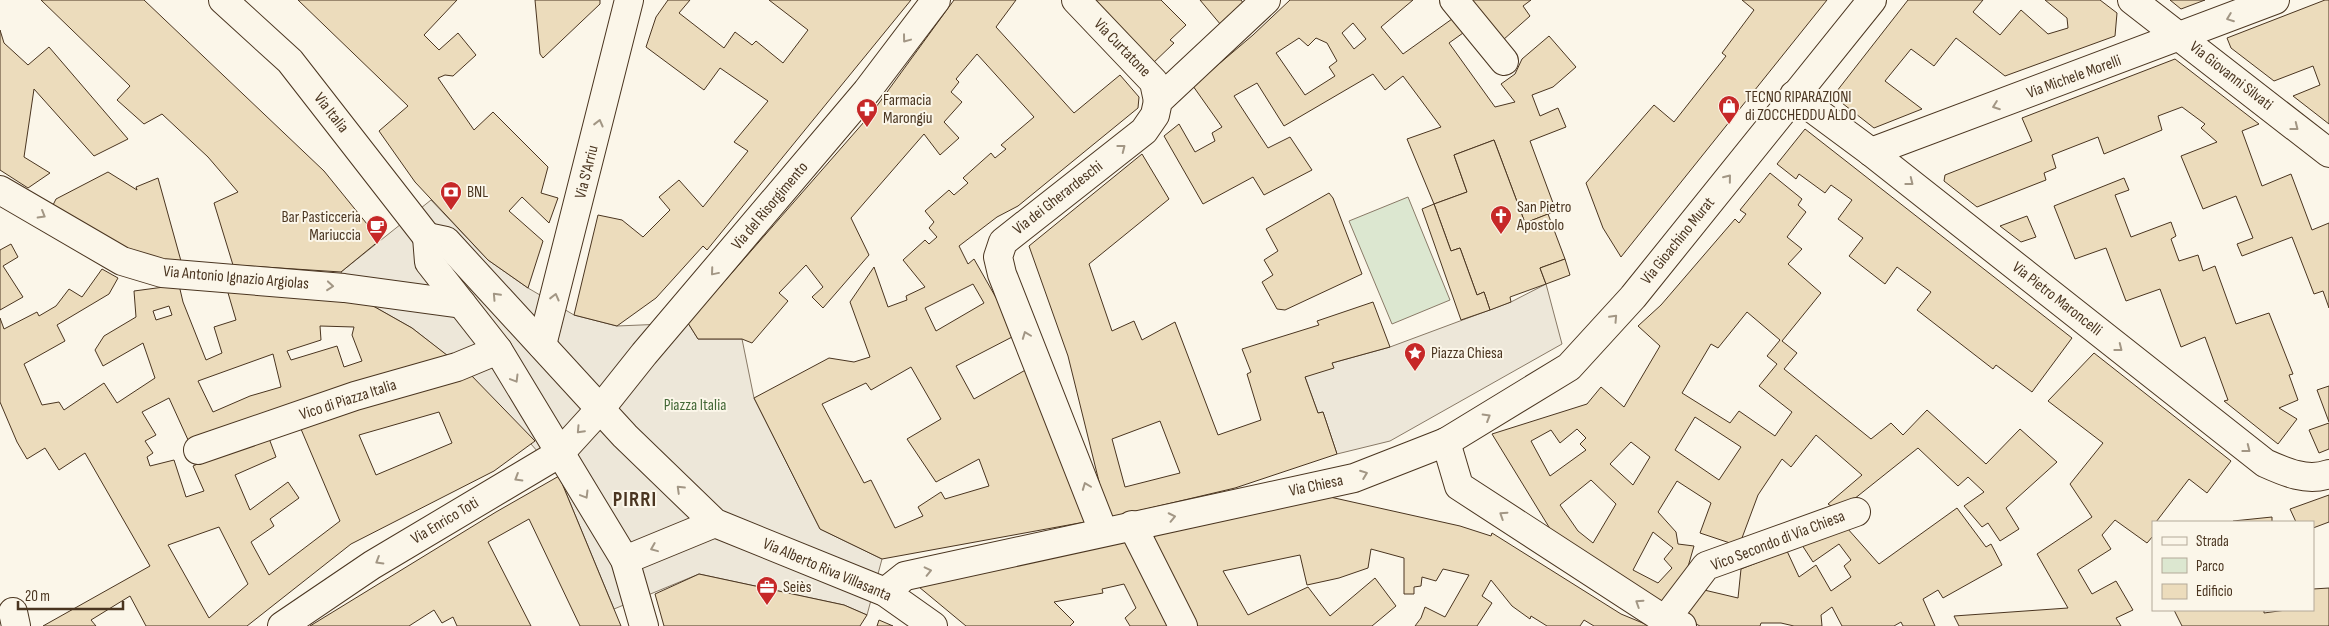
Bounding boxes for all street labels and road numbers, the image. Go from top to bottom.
street label: Via Curtatone [1090,15,1154,81]
street label: Via Giovanni Silvati [2186,38,2276,114]
street label: Via Michele Morelli [2024,51,2124,103]
street label: Via Italia [309,89,353,137]
street label: Via S'Arriu [571,143,603,201]
street label: Via dei Gherardeschi [1009,157,1107,239]
street label: Via del Risorgimento [728,158,812,254]
street label: Via Gioachino Murat [1637,194,1719,288]
street label: Via Pietro Maroncelli [2008,258,2106,340]
street label: Via Antonio Ignazio Argiolas [162,262,310,294]
street label: Vico di Piazza Italia [297,375,399,425]
street label: Via Chiesa [1287,471,1345,501]
street label: Via Enrico Toti [408,493,482,549]
street label: Vico Secondo di Via Chiesa [1709,507,1847,575]
street label: Via Alberto Riva Villasanta [760,534,894,606]

